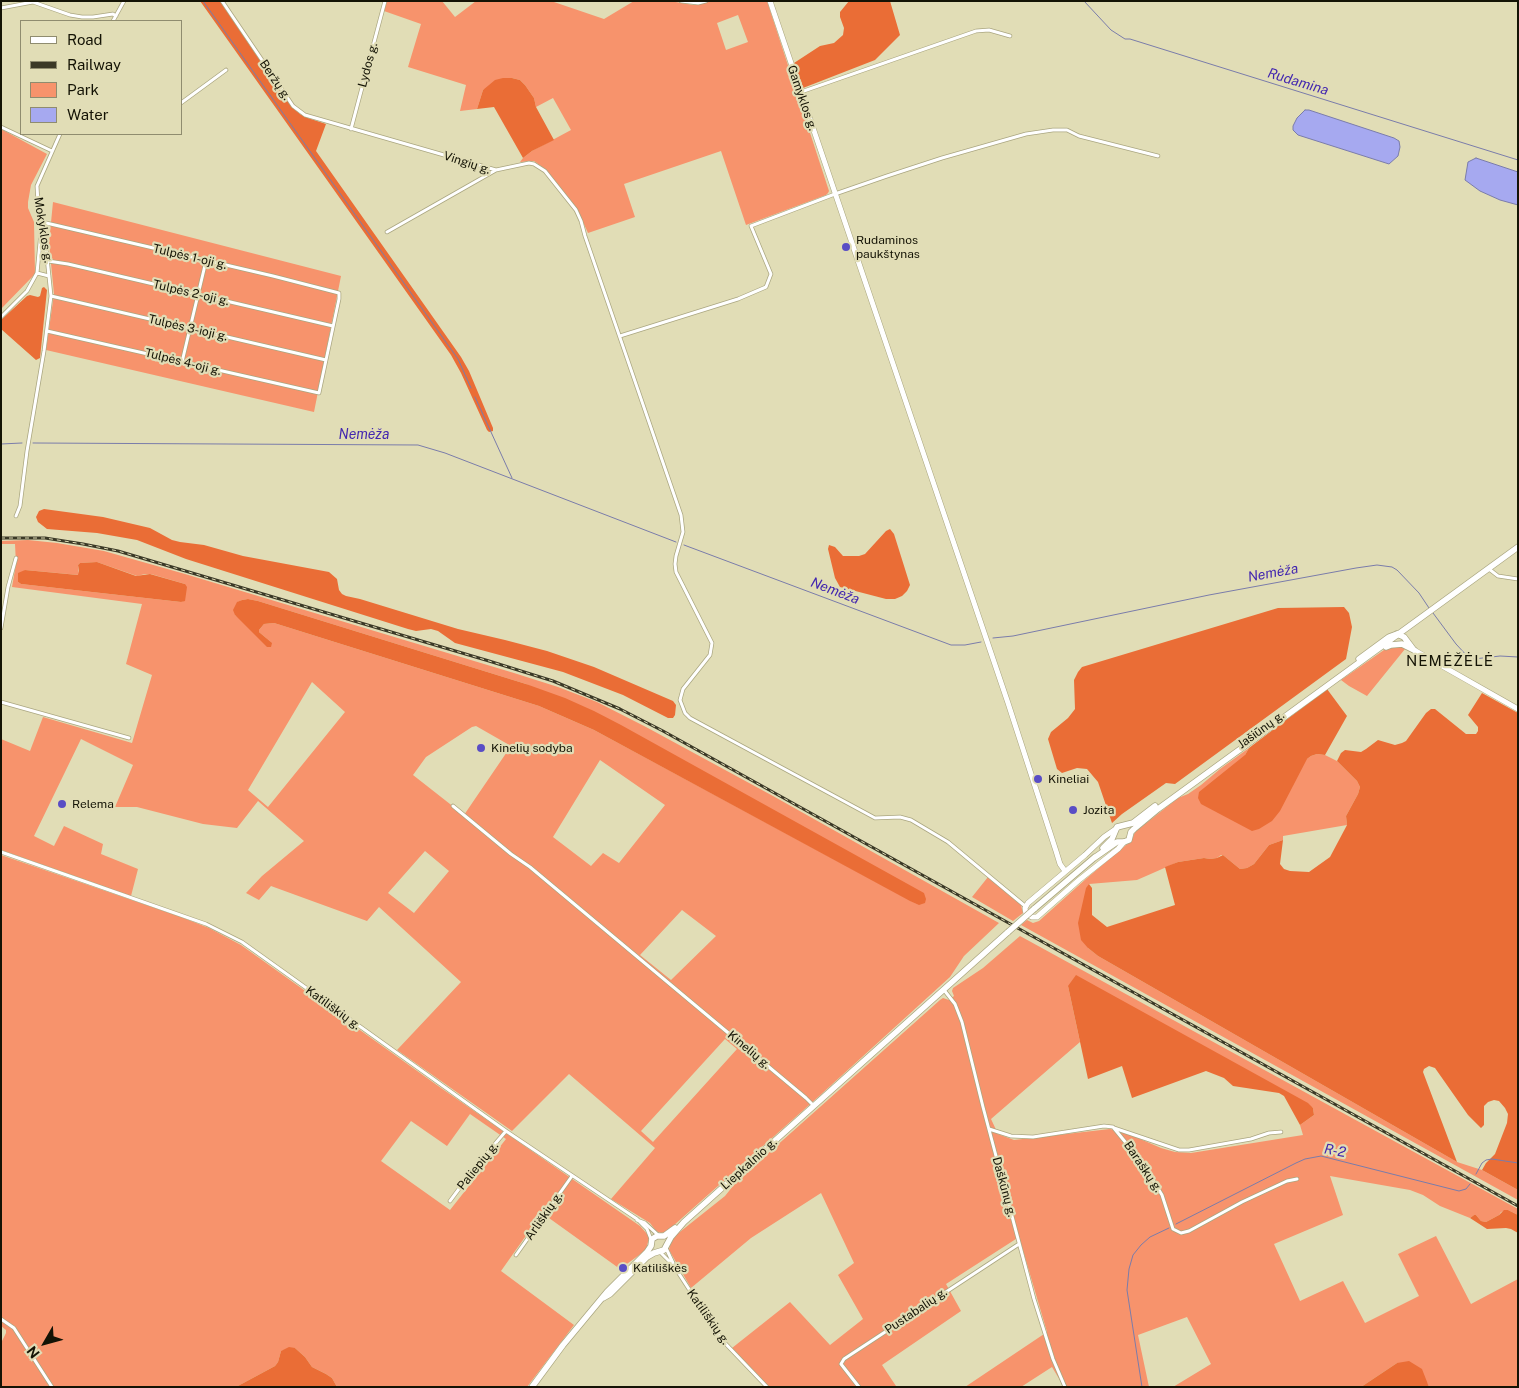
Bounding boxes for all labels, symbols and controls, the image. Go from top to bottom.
legend [20,20,182,135]
text: Road [67,31,103,48]
street label: Lydos g. [355,41,381,89]
text: Railway [67,56,121,73]
street label: Beržų g. [256,57,294,103]
street label: Gamyklos g. [784,64,820,132]
water label: Rudamina [1266,65,1330,99]
text: Park [67,81,99,98]
text: Water [67,106,109,123]
street label: Vingių g. [442,149,492,177]
street label: Mokyklos g. [31,196,55,264]
place label: Rudaminos paukštynas [856,233,920,261]
street label: Tulpės 1-oji g. [152,241,228,273]
marker: Rudaminos paukštynas [840,241,852,253]
street label: Tulpės 2-oji g. [151,277,231,309]
street label: Tulpės 3-ioji g. [147,312,229,344]
street label: Tulpės 4-oji g. [143,346,223,378]
water label: Nemėža [339,427,389,443]
water label: Nemėža [1246,560,1300,586]
water label: Nemėža [808,574,862,608]
district label: NEMĖŽĖLĖ [1405,652,1495,670]
street label: Jašiūnų g. [1235,708,1287,752]
place label: Kinelių sodyba [491,741,573,755]
marker: Kinelių sodyba [475,742,487,754]
place label: Kineliai [1048,772,1089,786]
marker: Kineliai [1032,773,1044,785]
place label: Relema [72,797,114,811]
marker: Relema [56,798,68,810]
place label: Jozita [1083,803,1114,817]
marker: Jozita [1067,804,1079,816]
street label: Katiliškių g. [303,983,363,1033]
street label: Kinelių g. [725,1028,773,1072]
street label: Liepkalnio g. [718,1135,780,1193]
street label: Paliepių g. [454,1139,502,1193]
street label: Baraškų g. [1121,1139,1165,1195]
water label: R-2 [1323,1141,1347,1161]
street label: Daškūnų g. [989,1155,1019,1219]
street label: Arliškių g. [522,1189,566,1243]
place label: Katiliškės [633,1261,687,1275]
marker: Katiliškės [617,1262,629,1274]
street label: Pustabalių g. [882,1285,950,1337]
street label: Katiliškių g. [684,1286,732,1348]
north arrow [20,1318,70,1368]
text: N [24,1343,43,1361]

